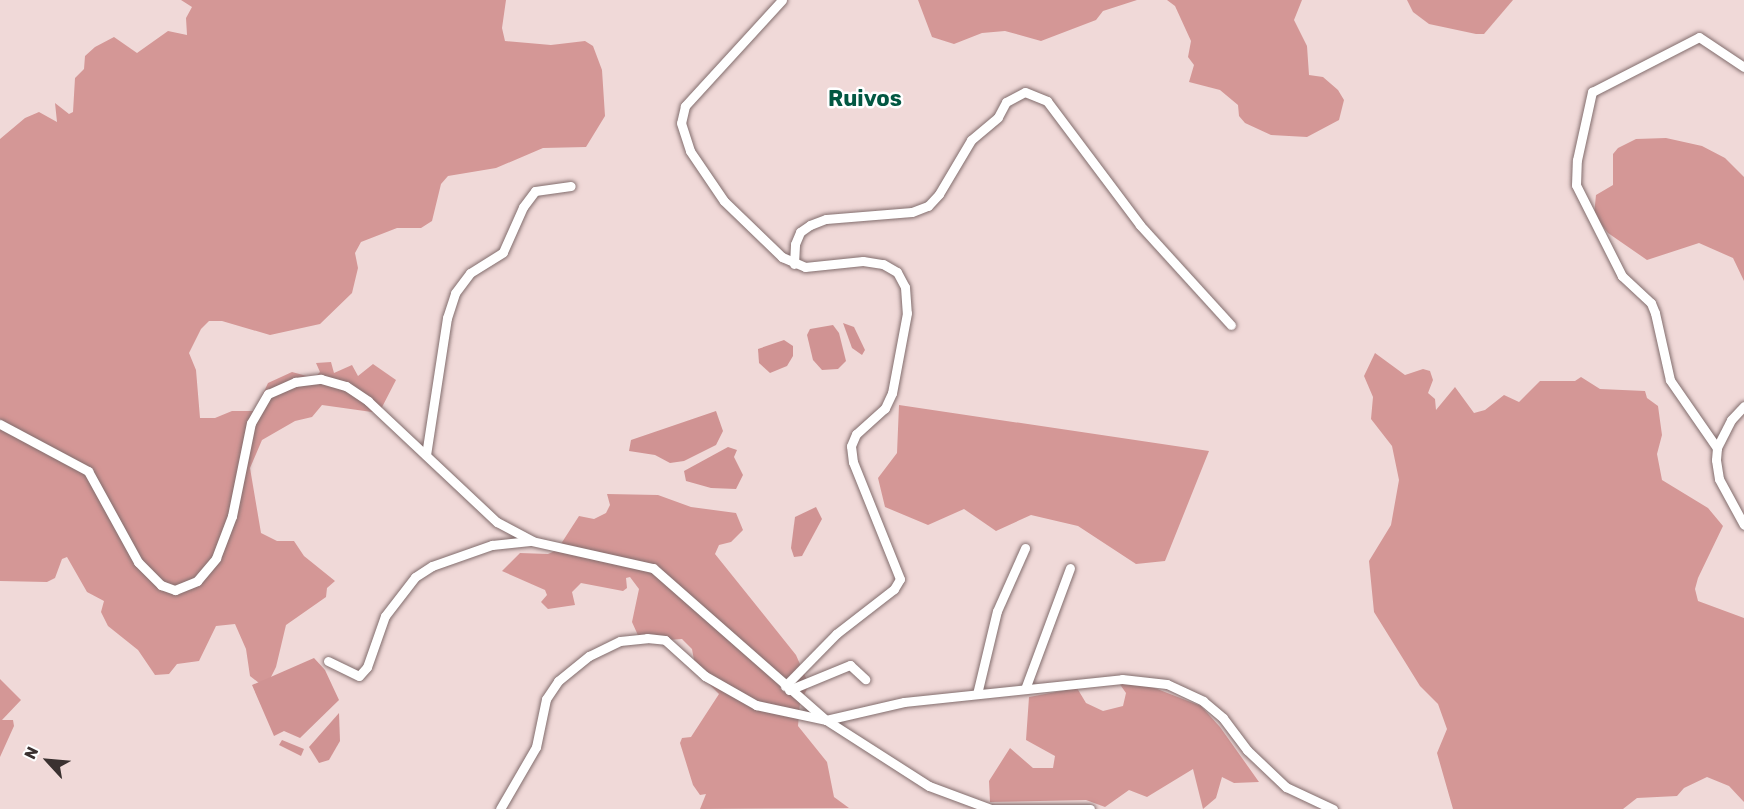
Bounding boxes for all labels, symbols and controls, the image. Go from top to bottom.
district label: Ruivos [828,86,902,112]
north arrow [18,731,78,791]
text: N [20,744,42,762]

